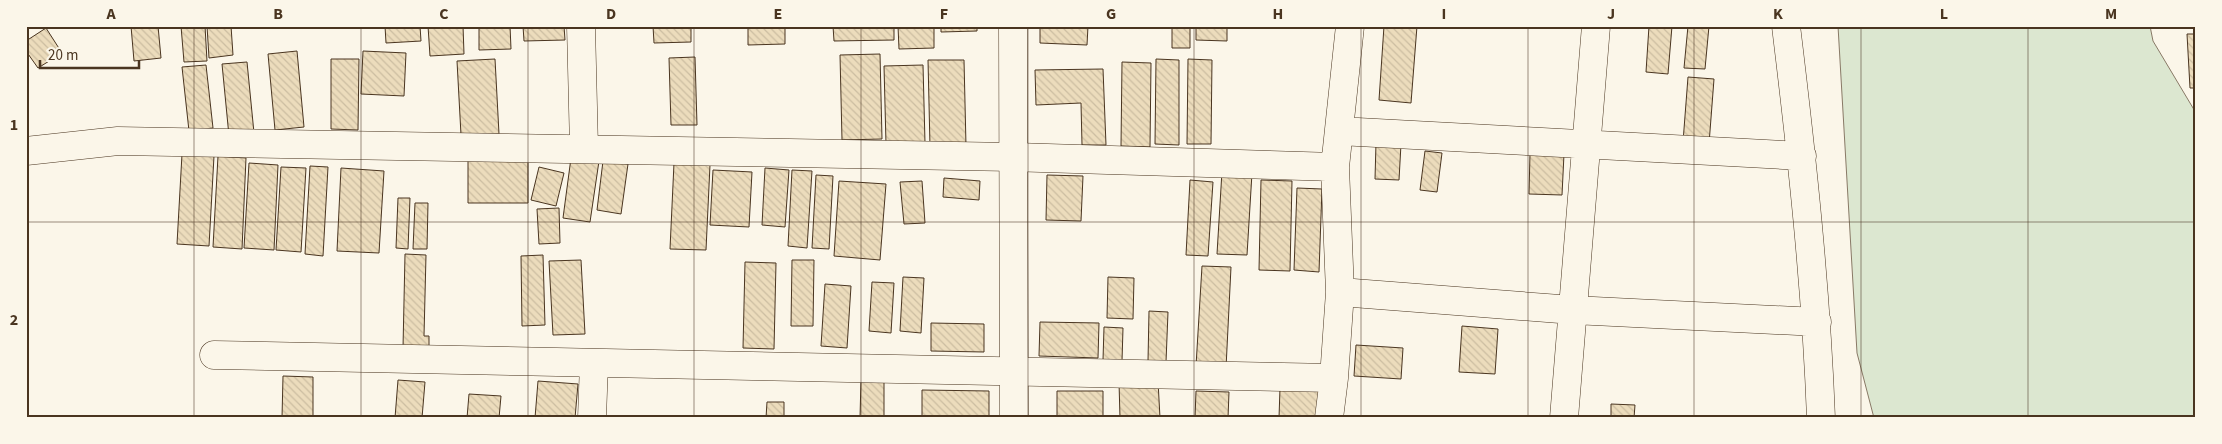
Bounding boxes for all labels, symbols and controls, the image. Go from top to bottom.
text: A [105,3,116,25]
text: B [273,3,283,25]
text: C [439,3,449,25]
text: D [606,3,616,25]
text: E [774,3,782,25]
text: F [940,3,948,25]
text: G [1106,3,1116,25]
text: H [1273,3,1283,25]
text: I [1442,3,1446,25]
text: J [1607,3,1615,25]
text: K [1773,3,1783,25]
text: L [1940,3,1948,25]
text: M [2105,3,2117,25]
scale bar [40,38,139,70]
text: 20 m [48,45,78,66]
text: 1 [10,114,18,136]
text: 2 [10,309,18,331]

